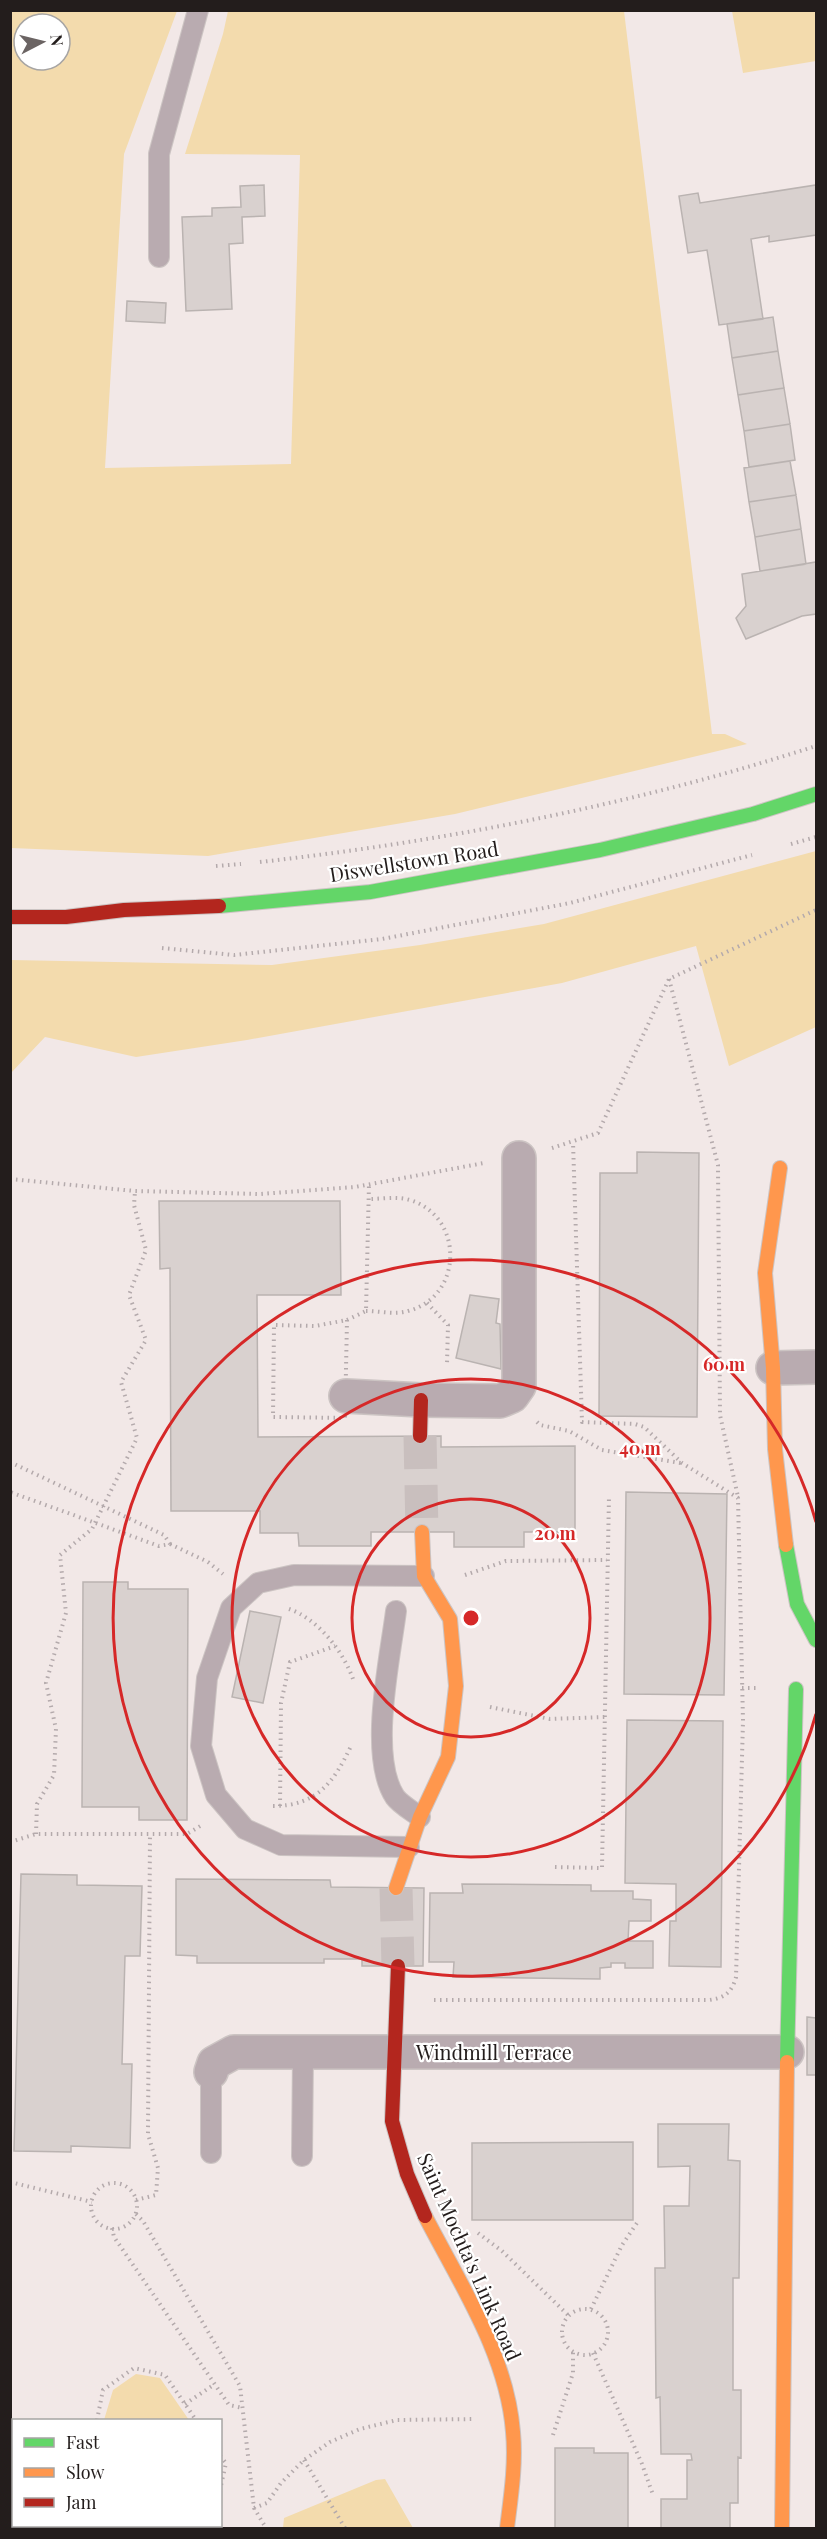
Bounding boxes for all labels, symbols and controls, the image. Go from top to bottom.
north arrow [12,12,72,72]
text: N [46,33,69,48]
street label: Diswellstown Road [327,834,501,887]
text: 60 m [703,1352,746,1376]
text: 40 m [619,1436,662,1460]
text: 20 m [534,1521,576,1545]
centre of rings [461,1608,481,1628]
street label: Windmill Terrace [415,2038,572,2065]
street label: Saint Mochta's Link Road [412,2148,529,2365]
legend [12,2419,222,2527]
text: Fast [66,2430,100,2454]
text: Slow [66,2460,104,2484]
text: Jam [65,2490,96,2514]

